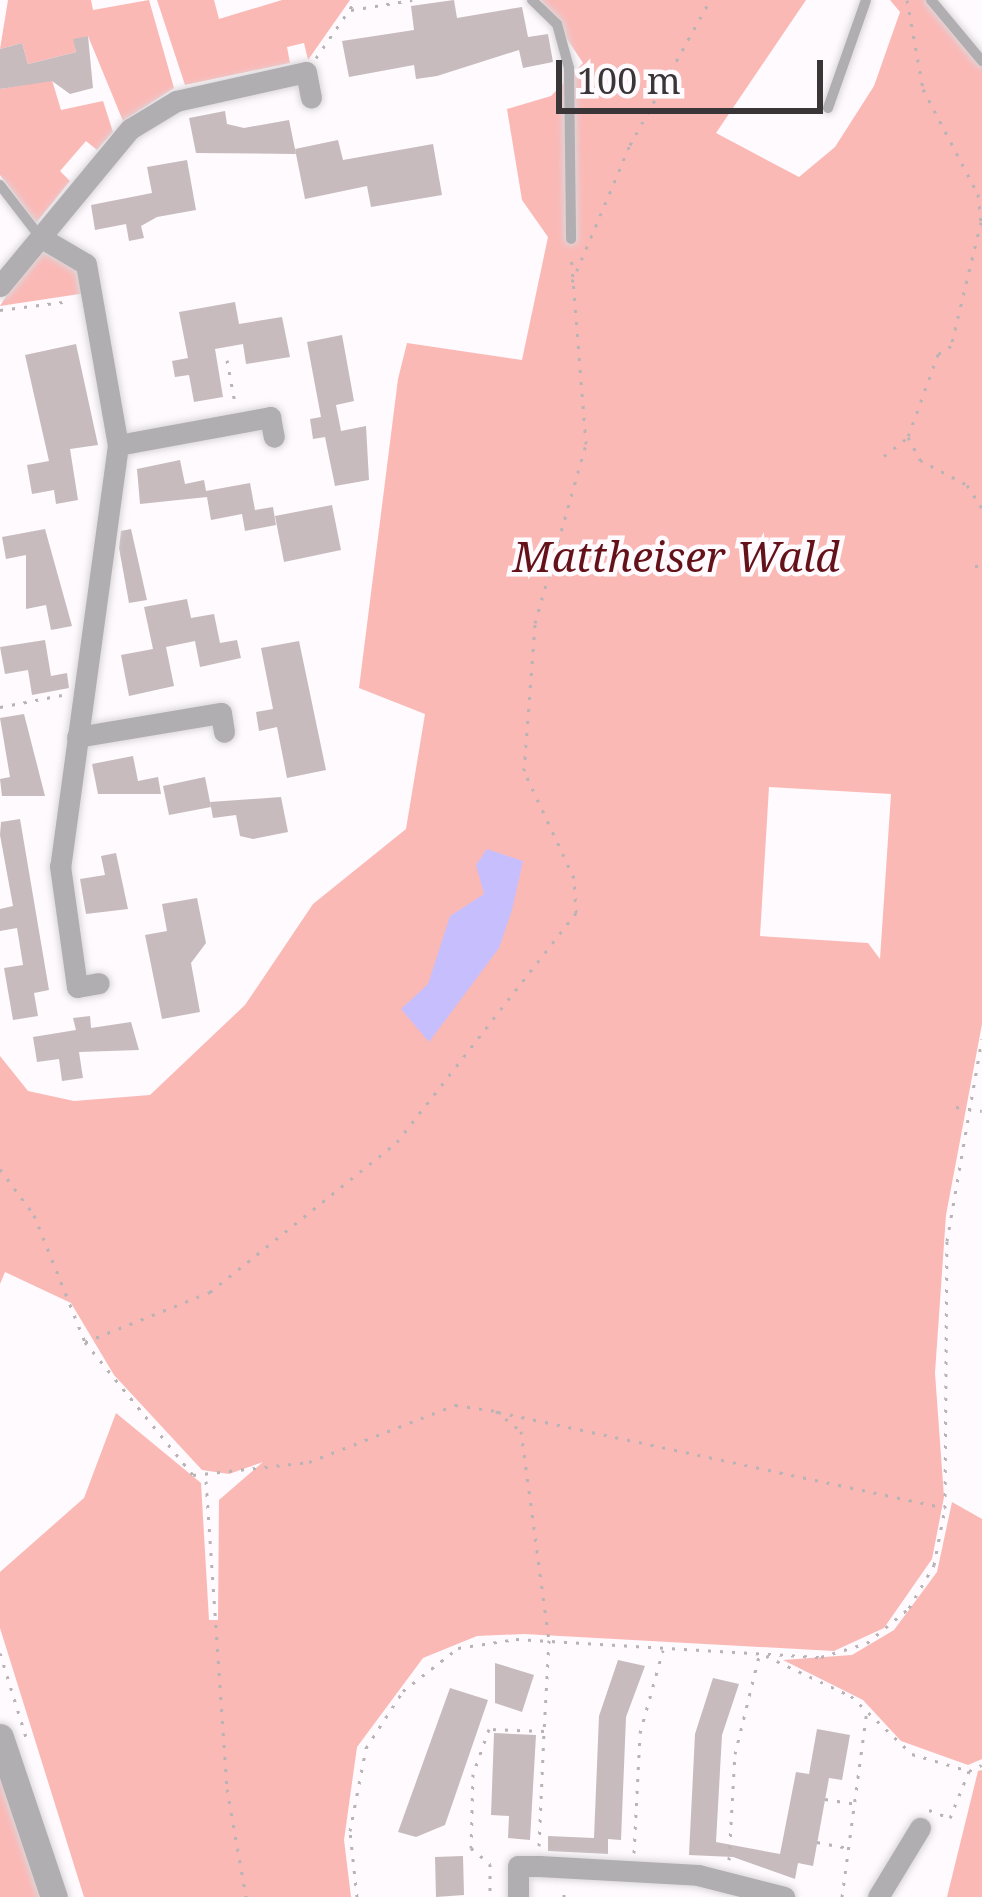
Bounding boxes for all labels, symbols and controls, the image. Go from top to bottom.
scale bar [562,36,829,110]
text: 100 m [577,56,681,105]
park label: Mattheiser Wald [512,531,840,581]

